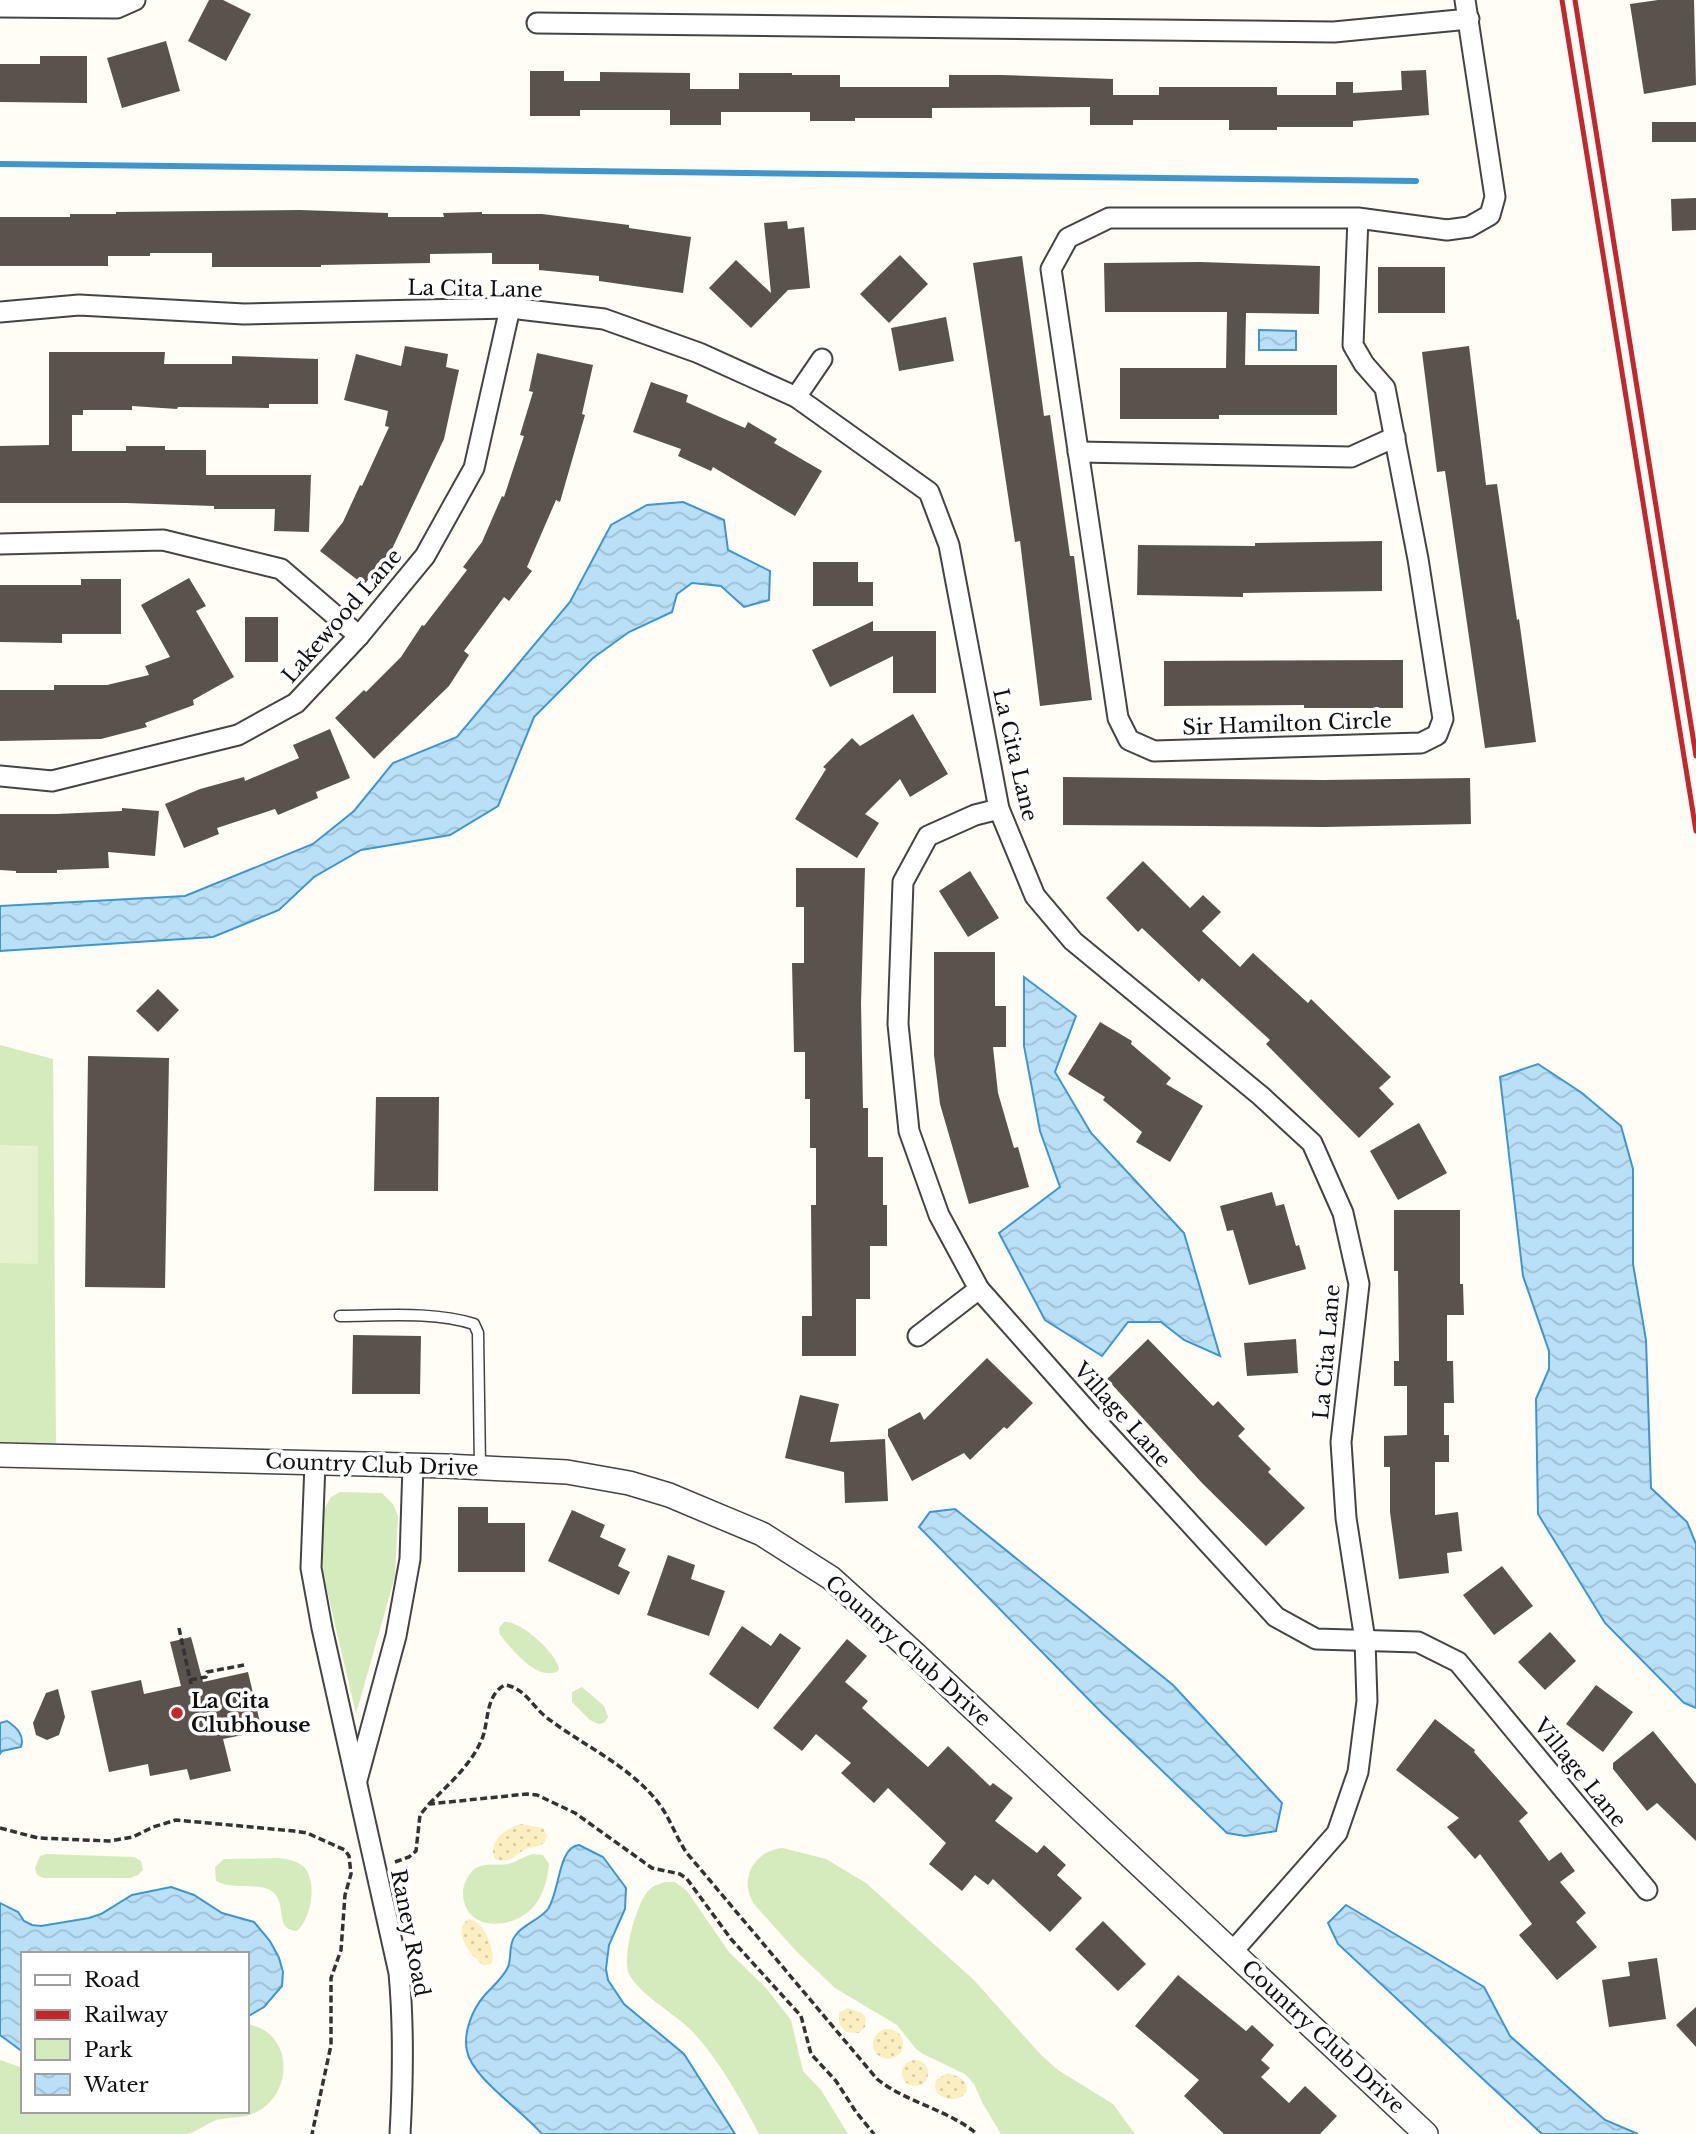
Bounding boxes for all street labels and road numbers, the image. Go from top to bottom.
street label: La Cita Lane [407,275,543,303]
street label: Lakewood Lane [277,544,407,688]
street label: La Cita Lane [987,686,1043,824]
street label: Sir Hamilton Circle [1182,707,1392,741]
street label: La Cita Lane [1308,1283,1346,1421]
street label: Village Lane [1067,1356,1176,1473]
street label: Country Club Drive [265,1448,479,1482]
street label: Country Club Drive [820,1570,996,1732]
street label: Village Lane [1528,1712,1632,1833]
street label: Raney Road [385,1867,435,1999]
street label: Country Club Drive [1236,1955,1410,2119]

